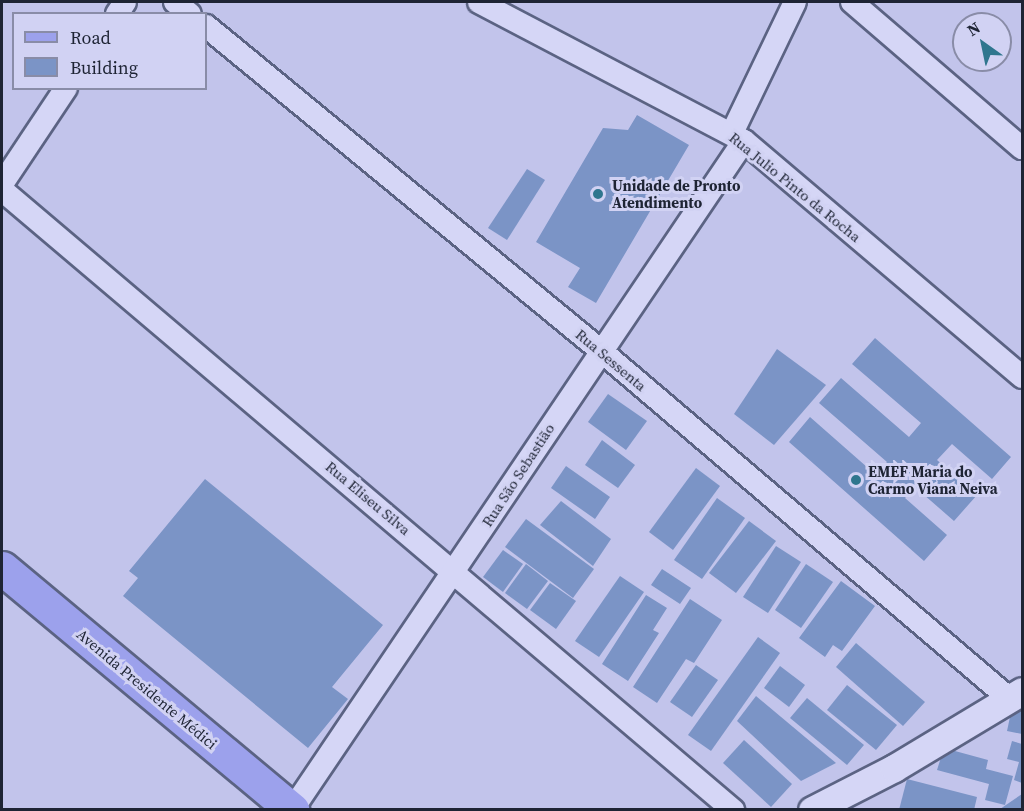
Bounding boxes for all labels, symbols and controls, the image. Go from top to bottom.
legend [12,12,207,90]
north arrow [952,12,1012,72]
text: N [962,16,984,41]
text: Road [70,25,111,50]
text: Building [70,55,138,80]
street label: Rua Julio Pinto da Rocha [726,128,864,246]
place label: Unidade de Pronto Atendimento [612,176,740,211]
marker: Unidade de Pronto Atendimento [589,185,607,203]
street label: Rua Sessenta [572,325,650,395]
street label: Rua São Sebastião [478,420,558,530]
street label: Rua Eliseu Silva [322,457,414,539]
place label: EMEF Maria do Carmo Viana Neiva [868,462,998,497]
marker: EMEF Maria do Carmo Viana Neiva [849,473,863,487]
street label: Avenida Presidente Médici [73,625,221,753]

